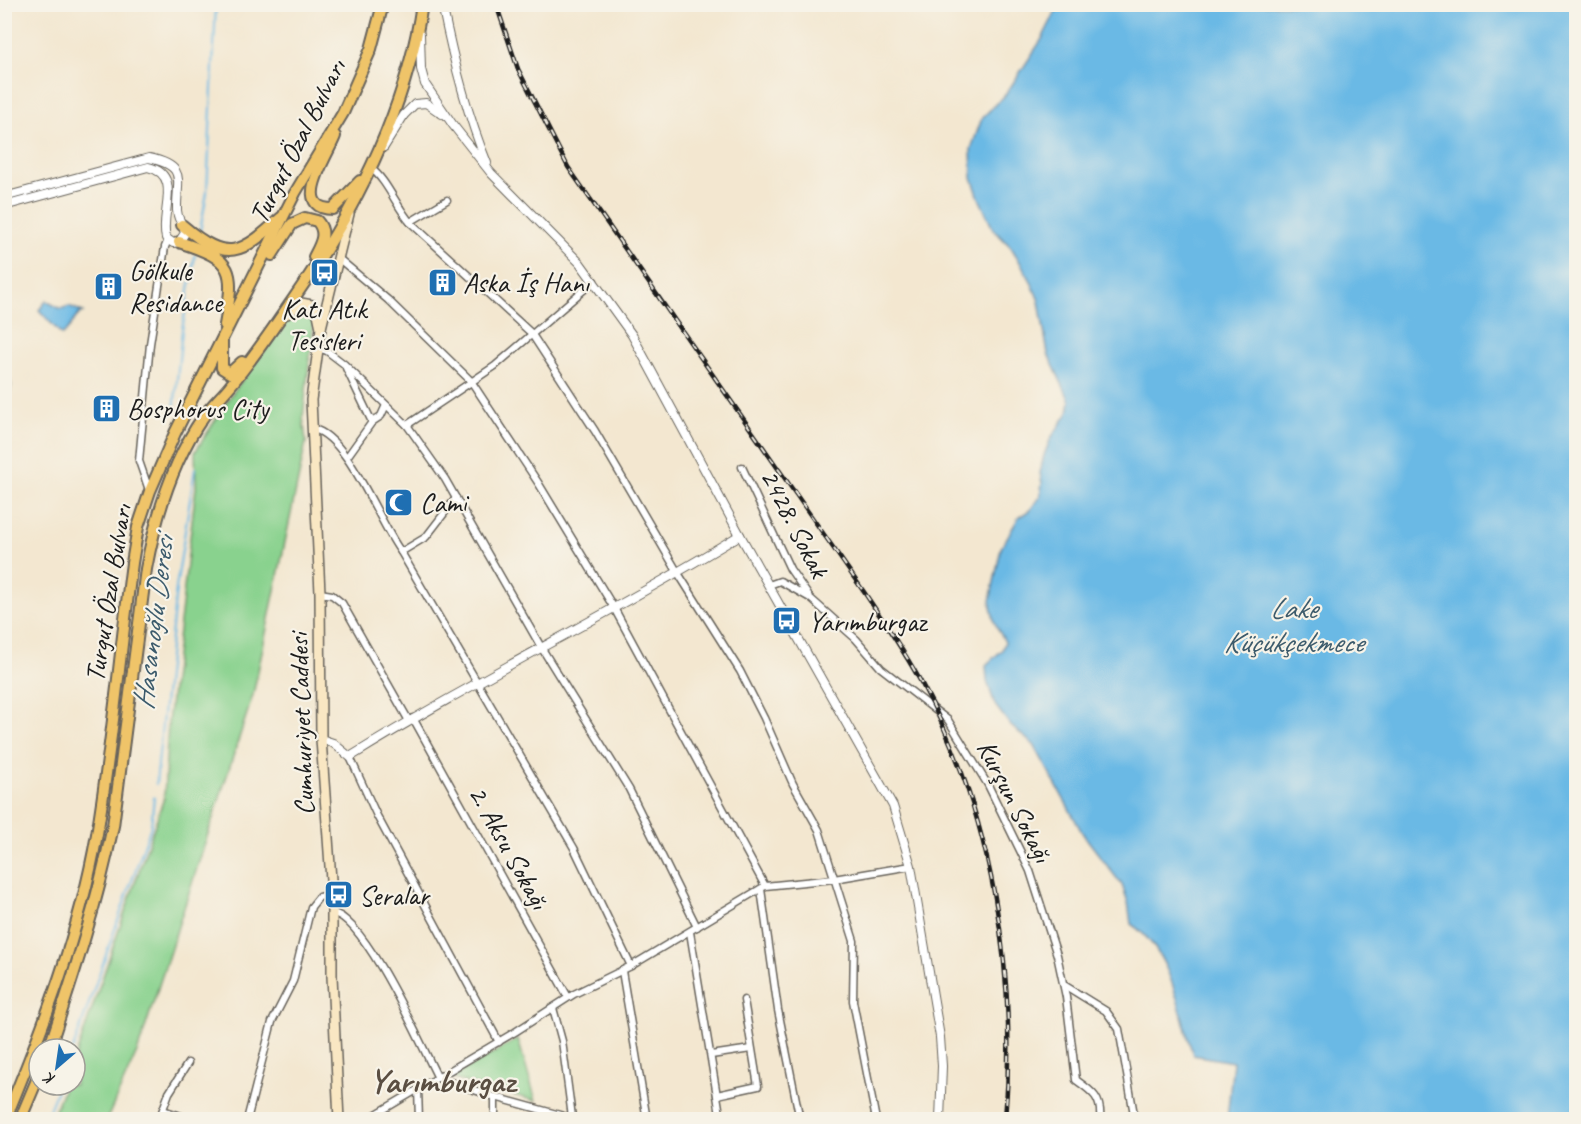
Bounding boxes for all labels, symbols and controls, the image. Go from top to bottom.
street label: Turgut Özal Bulvarı [241,52,354,229]
place label: Gölkule Residance [129,253,224,320]
bus stop icon: Katı Atık Tesisleri [308,257,340,289]
place label: Aska İş Hanı [463,265,591,300]
building icon: Aska İş Hanı [426,266,458,298]
building icon: Gölkule Residance [92,270,124,302]
place label: Katı Atık Tesisleri [281,291,369,358]
place label: Bosphorus City [127,391,271,426]
building icon: Bosphorus City [90,392,122,424]
street label: 2428. Sokak [753,463,838,585]
place label: Cami [420,485,470,520]
mosque icon: Cami [383,486,415,518]
street label: Turgut Özal Bulvarı [77,500,140,684]
water label: Hasanoğlu Deresi [124,527,183,712]
water label: Lake Küçükçekmece [1223,589,1367,661]
place label: Yarımburgaz [808,604,928,639]
bus stop icon: Yarımburgaz [771,605,803,637]
street label: Cumhuriyet Caddesi [280,628,322,816]
street label: Kurşun Sokağı [969,734,1061,869]
street label: 2. Aksu Sokağı [461,779,558,917]
place label: Seralar [359,878,431,913]
bus stop icon: Seralar [322,879,354,911]
north arrow [27,1037,87,1097]
district label: Yarımburgaz [370,1059,518,1102]
text: K [38,1067,59,1090]

